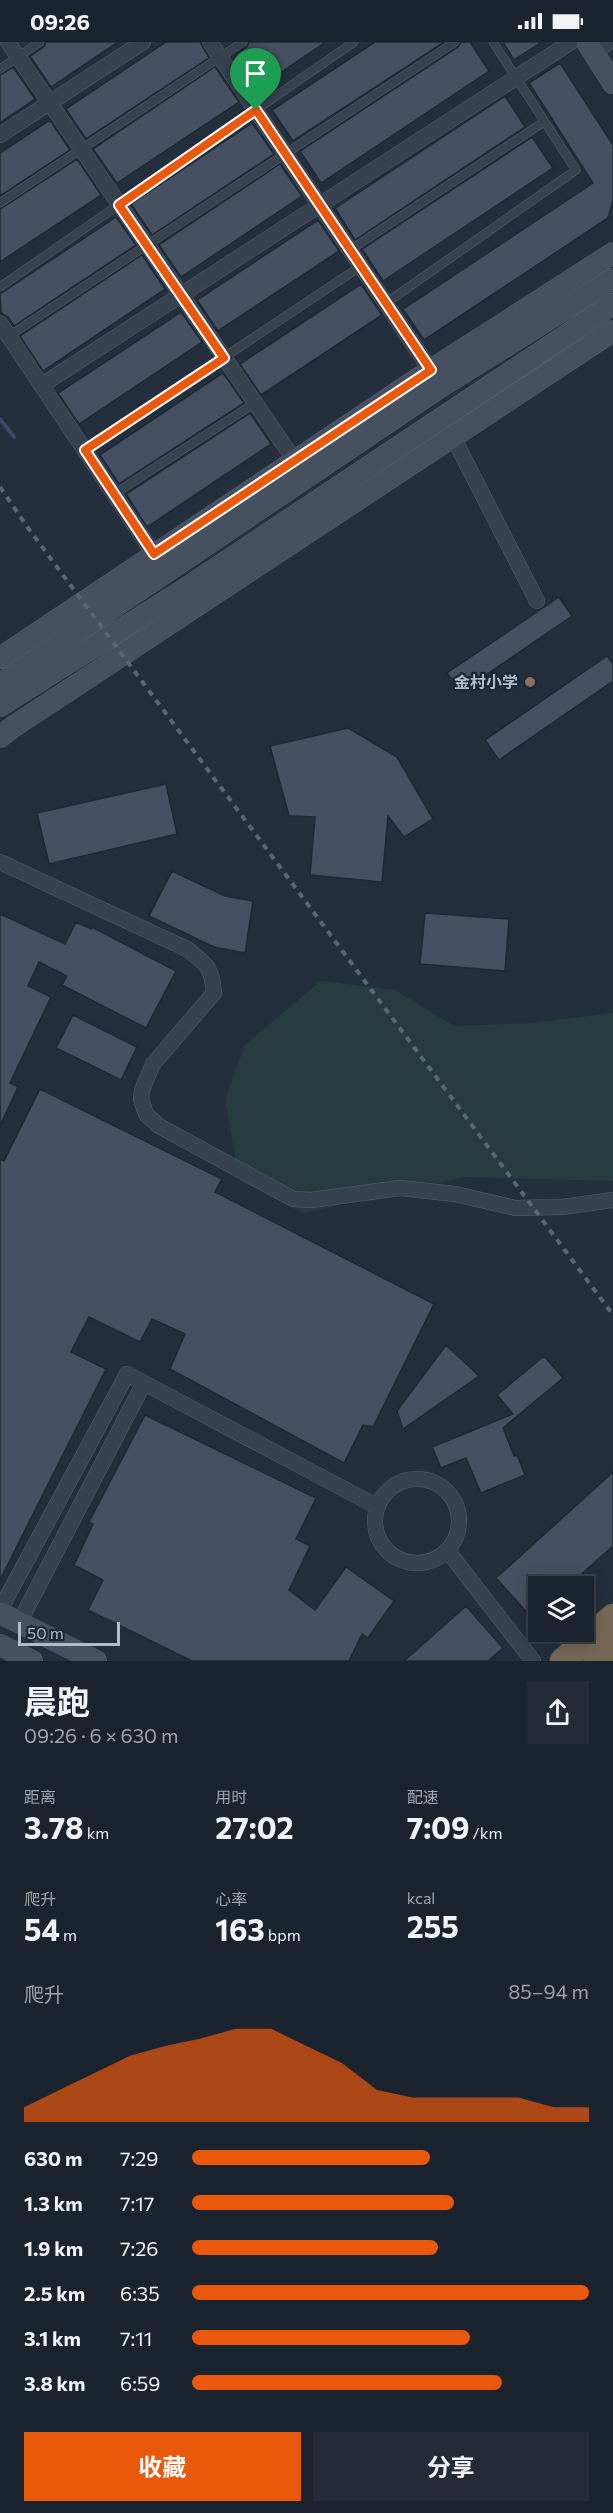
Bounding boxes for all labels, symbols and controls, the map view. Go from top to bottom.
text: 09:26 [30,8,90,35]
pin [230,48,281,110]
icon: arrive [239,57,272,90]
place label: 金村小学 [454,672,518,691]
marker: 金村小学 [523,675,537,689]
map controls [528,1576,594,1642]
button: layers [528,1576,594,1642]
scale bar [18,1619,120,1646]
text: 50 m [27,1623,64,1642]
text: 晨跑 [24,1680,90,1721]
button: share [526,1681,589,1744]
text: 09:26 · 6 × 630 m [24,1723,178,1747]
text: 距离 [24,1787,56,1806]
text: 用时 [215,1787,247,1806]
text: 配速 [407,1787,439,1806]
text: 3.78 [24,1808,84,1845]
text: 27:02 [215,1808,293,1845]
text: 7:09 [407,1808,470,1845]
text: km [84,1823,109,1842]
text: /km [470,1823,502,1842]
text: kcal [407,1888,435,1907]
text: 爬升 [24,1889,56,1908]
text: 心率 [215,1889,247,1908]
text: 255 [407,1907,459,1944]
text: 54 [24,1910,60,1947]
text: 163 [215,1910,265,1947]
text: m [60,1925,77,1944]
text: bpm [265,1925,301,1944]
text: 85–94 m [508,1979,589,2003]
text: 爬升 [24,1982,64,2006]
text: 630 m [24,2146,82,2170]
text: 7:29 [120,2146,158,2170]
text: 1.3 km [24,2191,83,2215]
text: 7:17 [120,2191,154,2215]
text: 1.9 km [24,2236,83,2260]
text: 7:26 [120,2236,158,2260]
text: 2.5 km [24,2281,85,2305]
text: 6:35 [120,2281,160,2305]
text: 3.1 km [24,2326,81,2350]
text: 7:11 [120,2326,152,2350]
text: 3.8 km [24,2371,86,2395]
text: 6:59 [120,2371,161,2395]
button: 收藏 [24,2432,301,2501]
button: 分享 [313,2432,589,2501]

